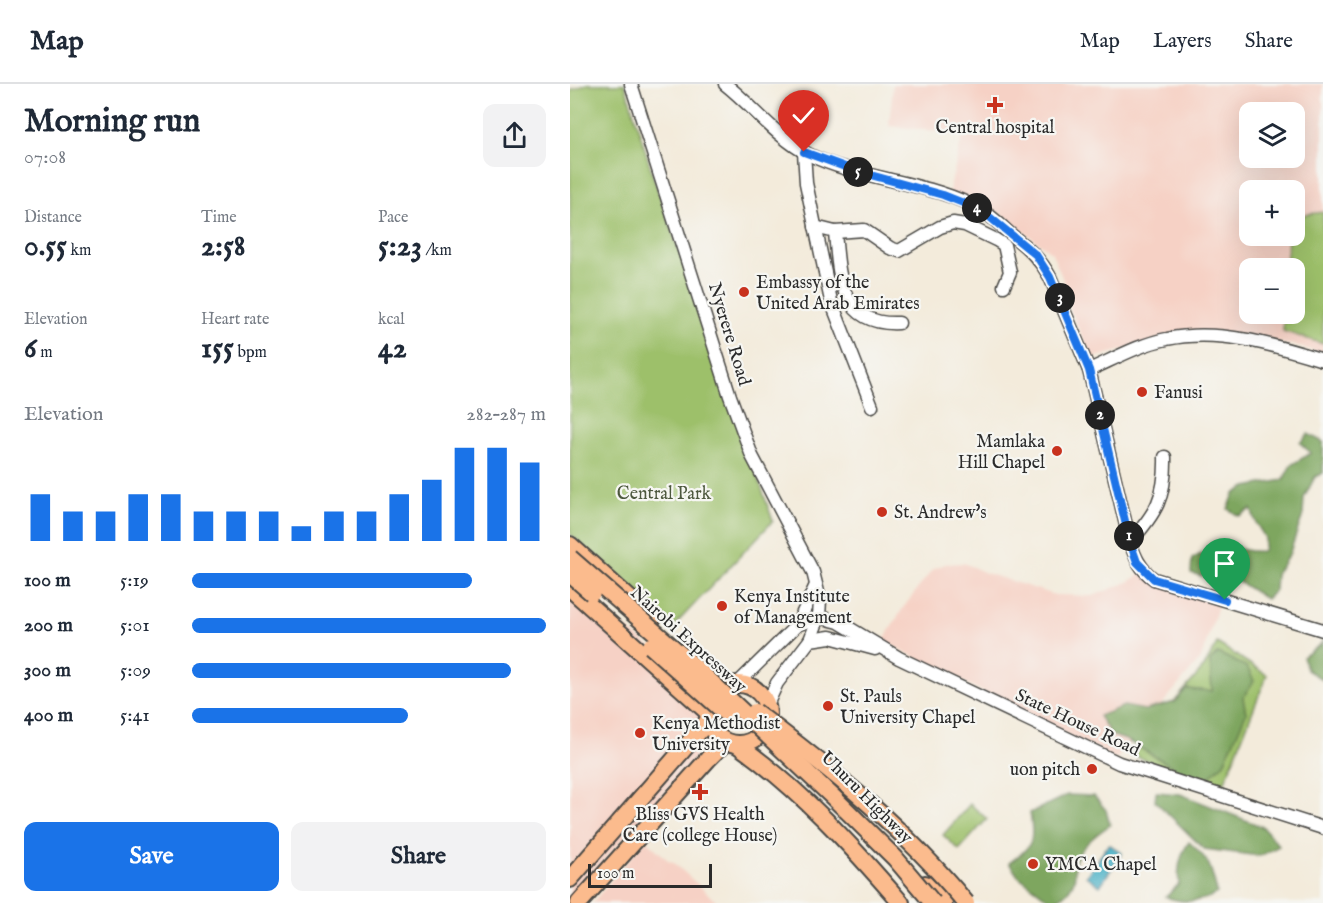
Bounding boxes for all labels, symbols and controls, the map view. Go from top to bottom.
text: Map [30,24,84,59]
text: Map [1080,28,1120,55]
text: Layers [1153,28,1212,55]
text: Share [1245,28,1293,55]
pin [778,90,829,152]
marker: Central hospital [986,96,1004,114]
icon: check [787,99,820,132]
text: Morning run [24,101,200,143]
map controls [1239,102,1305,324]
button: layers [1239,102,1305,168]
button: share [483,104,546,167]
place label: Central hospital [936,117,1055,140]
text: 07:08 [24,145,66,170]
pin: 5 [843,157,873,187]
text: 5 [855,162,861,182]
button: + [1239,180,1305,246]
pin: 4 [962,193,992,223]
text: 4 [973,198,981,218]
text: Distance [24,208,82,228]
text: Time [201,208,237,228]
text: Pace [378,208,408,228]
text: 0.55 [24,228,67,266]
text: 2:58 [201,228,246,266]
text: 5:23 [378,228,422,266]
text: km [67,241,91,261]
text: /km [422,241,452,261]
button: − [1239,258,1305,324]
place label: Embassy of the United Arab Emirates [756,272,920,316]
street label: Nyerere Road [702,280,755,389]
pin: 3 [1045,283,1075,313]
marker: Embassy of the United Arab Emirates [737,285,751,299]
text: 3 [1057,288,1063,308]
text: Elevation [24,310,87,330]
text: Heart rate [201,310,269,330]
text: kcal [378,310,405,330]
text: 6 [24,330,37,368]
text: 155 [201,330,234,368]
text: 42 [378,330,407,368]
text: m [37,343,53,363]
text: bpm [234,343,267,363]
place label: Fanusi [1154,382,1203,405]
marker: Fanusi [1135,385,1149,399]
pin: 2 [1085,400,1115,430]
text: Elevation [24,402,103,427]
text: 282–287 m [466,402,546,427]
text: 2 [1096,405,1104,425]
place label: Mamlaka Hill Chapel [958,431,1045,475]
marker: Mamlaka Hill Chapel [1050,444,1064,458]
park label: Central Park [617,483,712,506]
place label: St. Andrew's [894,502,987,525]
marker: St. Andrew's [875,505,889,519]
pin: 1 [1114,521,1144,551]
text: 1 [1126,526,1132,546]
pin [1199,538,1250,600]
icon: arrive [1208,547,1241,580]
text: 100 m [24,568,71,593]
text: 5:19 [120,568,149,593]
street label: Nairobi Expressway [625,582,751,699]
place label: Kenya Institute of Management [734,586,852,630]
marker: Kenya Institute of Management [715,599,729,613]
text: 200 m [24,613,73,638]
text: 5:01 [120,613,150,638]
text: 300 m [24,658,71,683]
text: 5:09 [120,658,151,683]
street label: State House Road [1011,684,1144,762]
place label: St. Pauls University Chapel [840,686,975,730]
marker: St. Pauls University Chapel [821,699,835,713]
text: 400 m [24,703,73,728]
text: 5:41 [120,703,150,728]
place label: Kenya Methodist University [652,713,781,757]
marker: Kenya Methodist University [633,726,647,740]
street label: Uhuru Highway [815,747,917,849]
place label: uon pitch [1010,759,1080,782]
marker: uon pitch [1085,762,1099,776]
marker: Bliss GVS Health Care (college House) [691,783,709,801]
place label: Bliss GVS Health Care (college House) [623,804,777,848]
button: Save [24,822,279,891]
button: Share [291,822,546,891]
place label: YMCA Chapel [1045,854,1156,877]
marker: YMCA Chapel [1026,857,1040,871]
scale bar [588,861,712,888]
text: 100 m [597,864,634,884]

